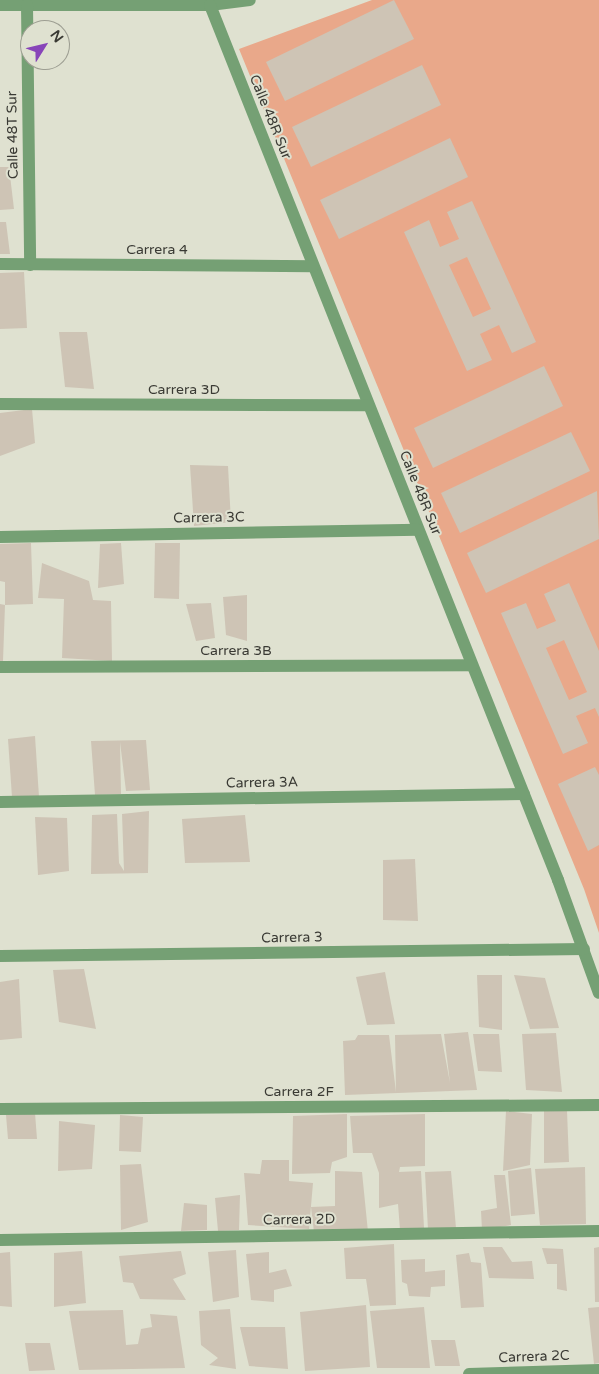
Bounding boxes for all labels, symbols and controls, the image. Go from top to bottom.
north arrow [20,20,70,70]
text: N [47,27,67,46]
street label: Calle 48R Sur [245,72,295,162]
street label: Calle 48T Sur [4,91,22,179]
street label: Carrera 4 [126,242,188,258]
street label: Carrera 3D [148,382,220,398]
street label: Calle 48R Sur [395,448,445,538]
street label: Carrera 3C [173,509,245,527]
street label: Carrera 3B [200,643,272,659]
street label: Carrera 3A [226,774,298,792]
street label: Carrera 3 [261,929,323,947]
street label: Carrera 2F [264,1084,334,1100]
street label: Carrera 2D [263,1211,335,1229]
street label: Carrera 2C [498,1347,570,1367]

